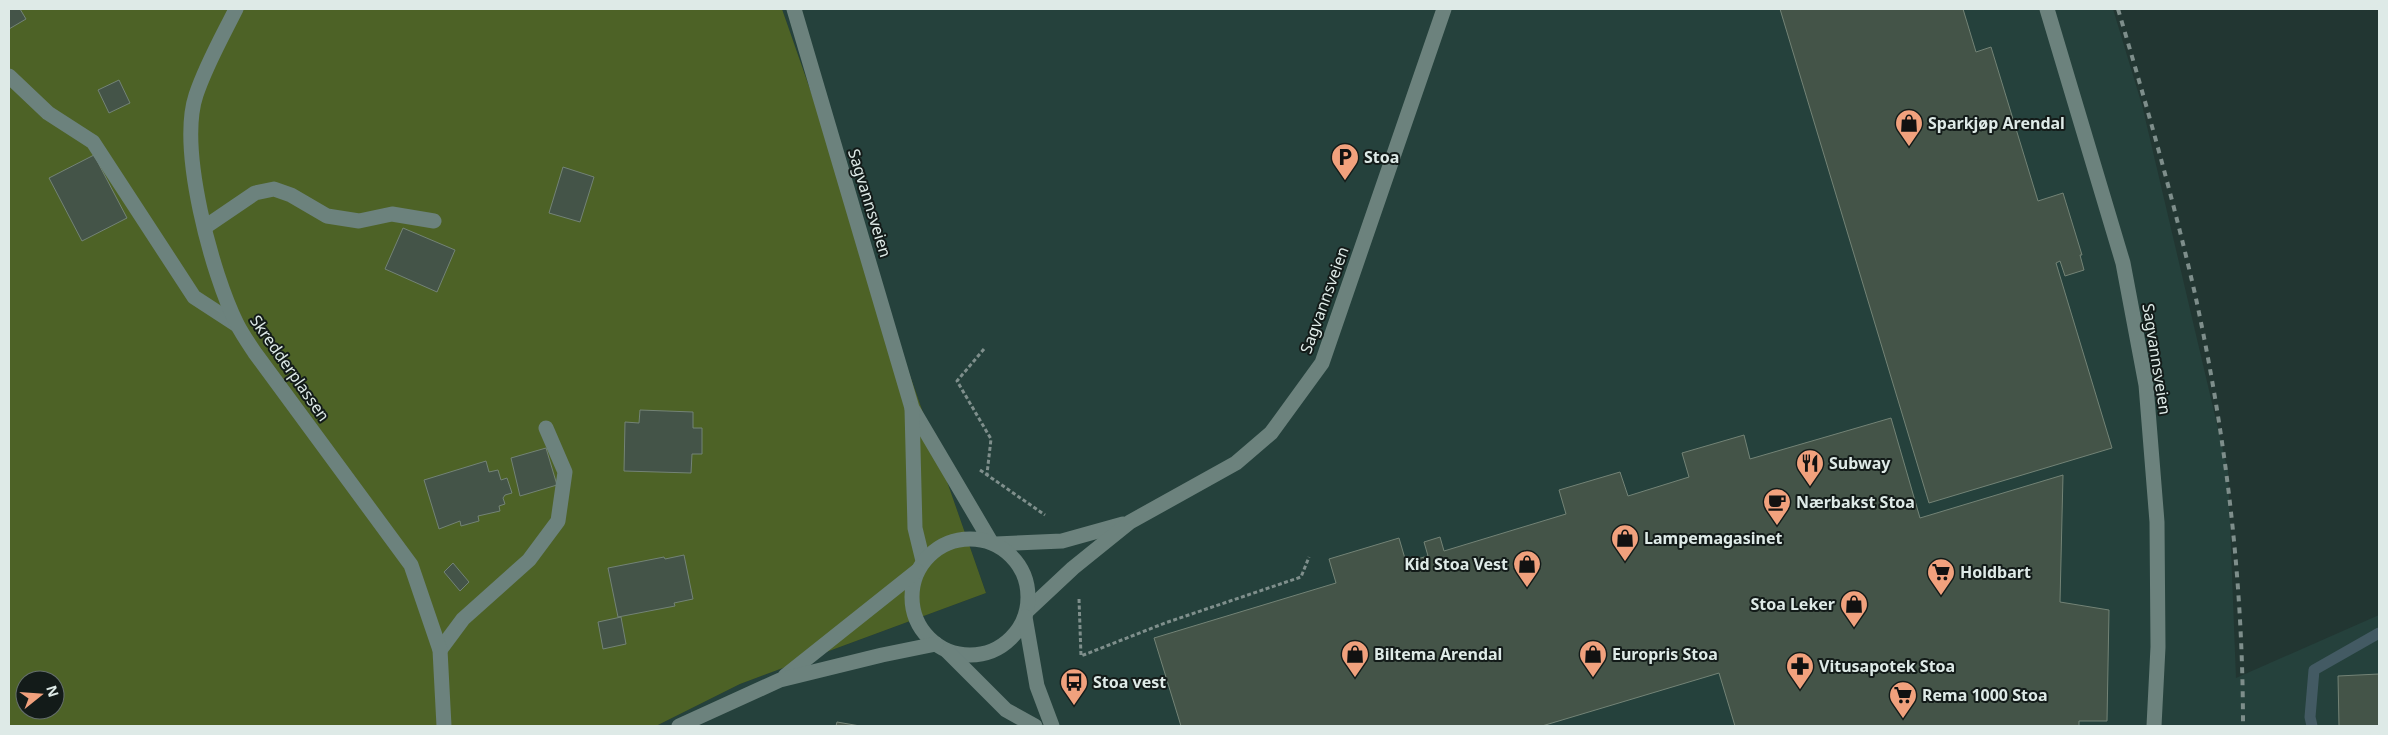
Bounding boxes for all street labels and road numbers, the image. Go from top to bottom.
street label: Sagvannsveien [843,146,897,260]
street label: Sagvannsveien [1294,243,1354,357]
street label: Sagvannsveien [2137,302,2177,416]
street label: Skredderplassen [245,310,335,426]

